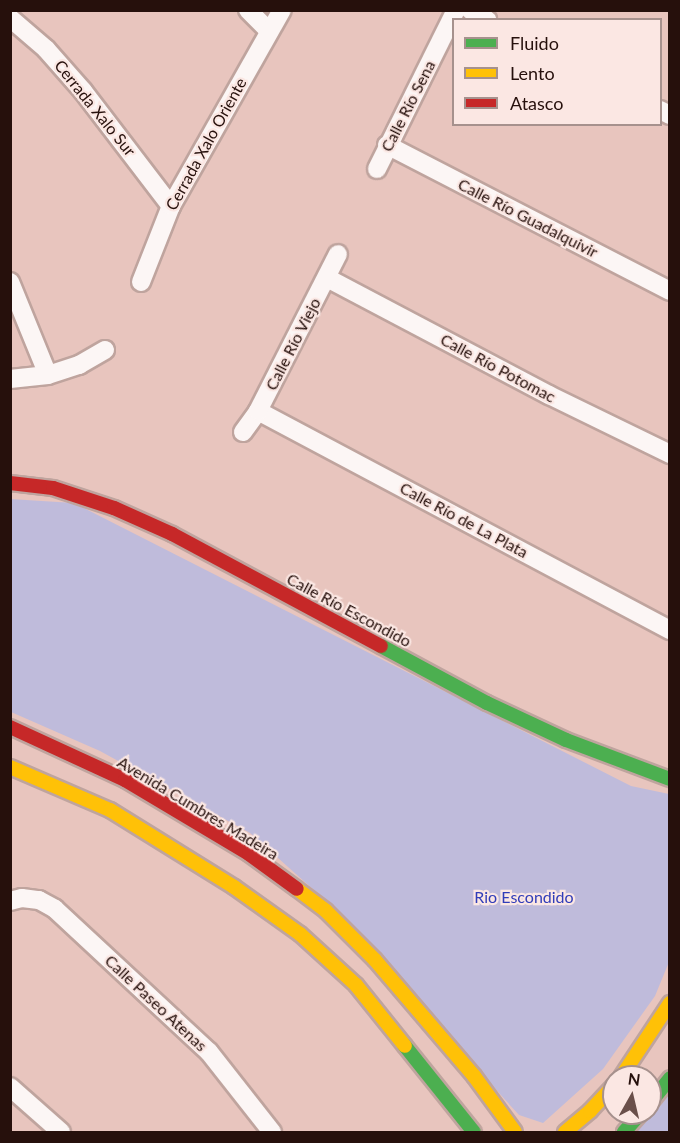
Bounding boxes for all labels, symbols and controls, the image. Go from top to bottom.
legend [452,18,662,126]
text: Fluido [510,32,559,54]
street label: Cerrada Xalo Sur [50,56,140,160]
street label: Calle Río Sena [377,57,439,155]
text: Lento [510,62,555,84]
street label: Cerrada Xalo Oriente [162,74,250,214]
text: Atasco [510,92,563,114]
street label: Calle Río Guadalquivir [455,174,601,262]
street label: Calle Río Viejo [261,294,325,394]
street label: Calle Río Potomac [437,330,559,406]
street label: Calle Río de La Plata [397,478,531,562]
street label: Calle Río Escondido [284,569,414,651]
street label: Avenida Cumbres Madeira [114,752,282,864]
park label: Rio Escondido [474,887,574,907]
street label: Calle Paseo Atenas [101,951,211,1055]
north arrow [602,1065,662,1125]
text: N [627,1068,642,1089]

